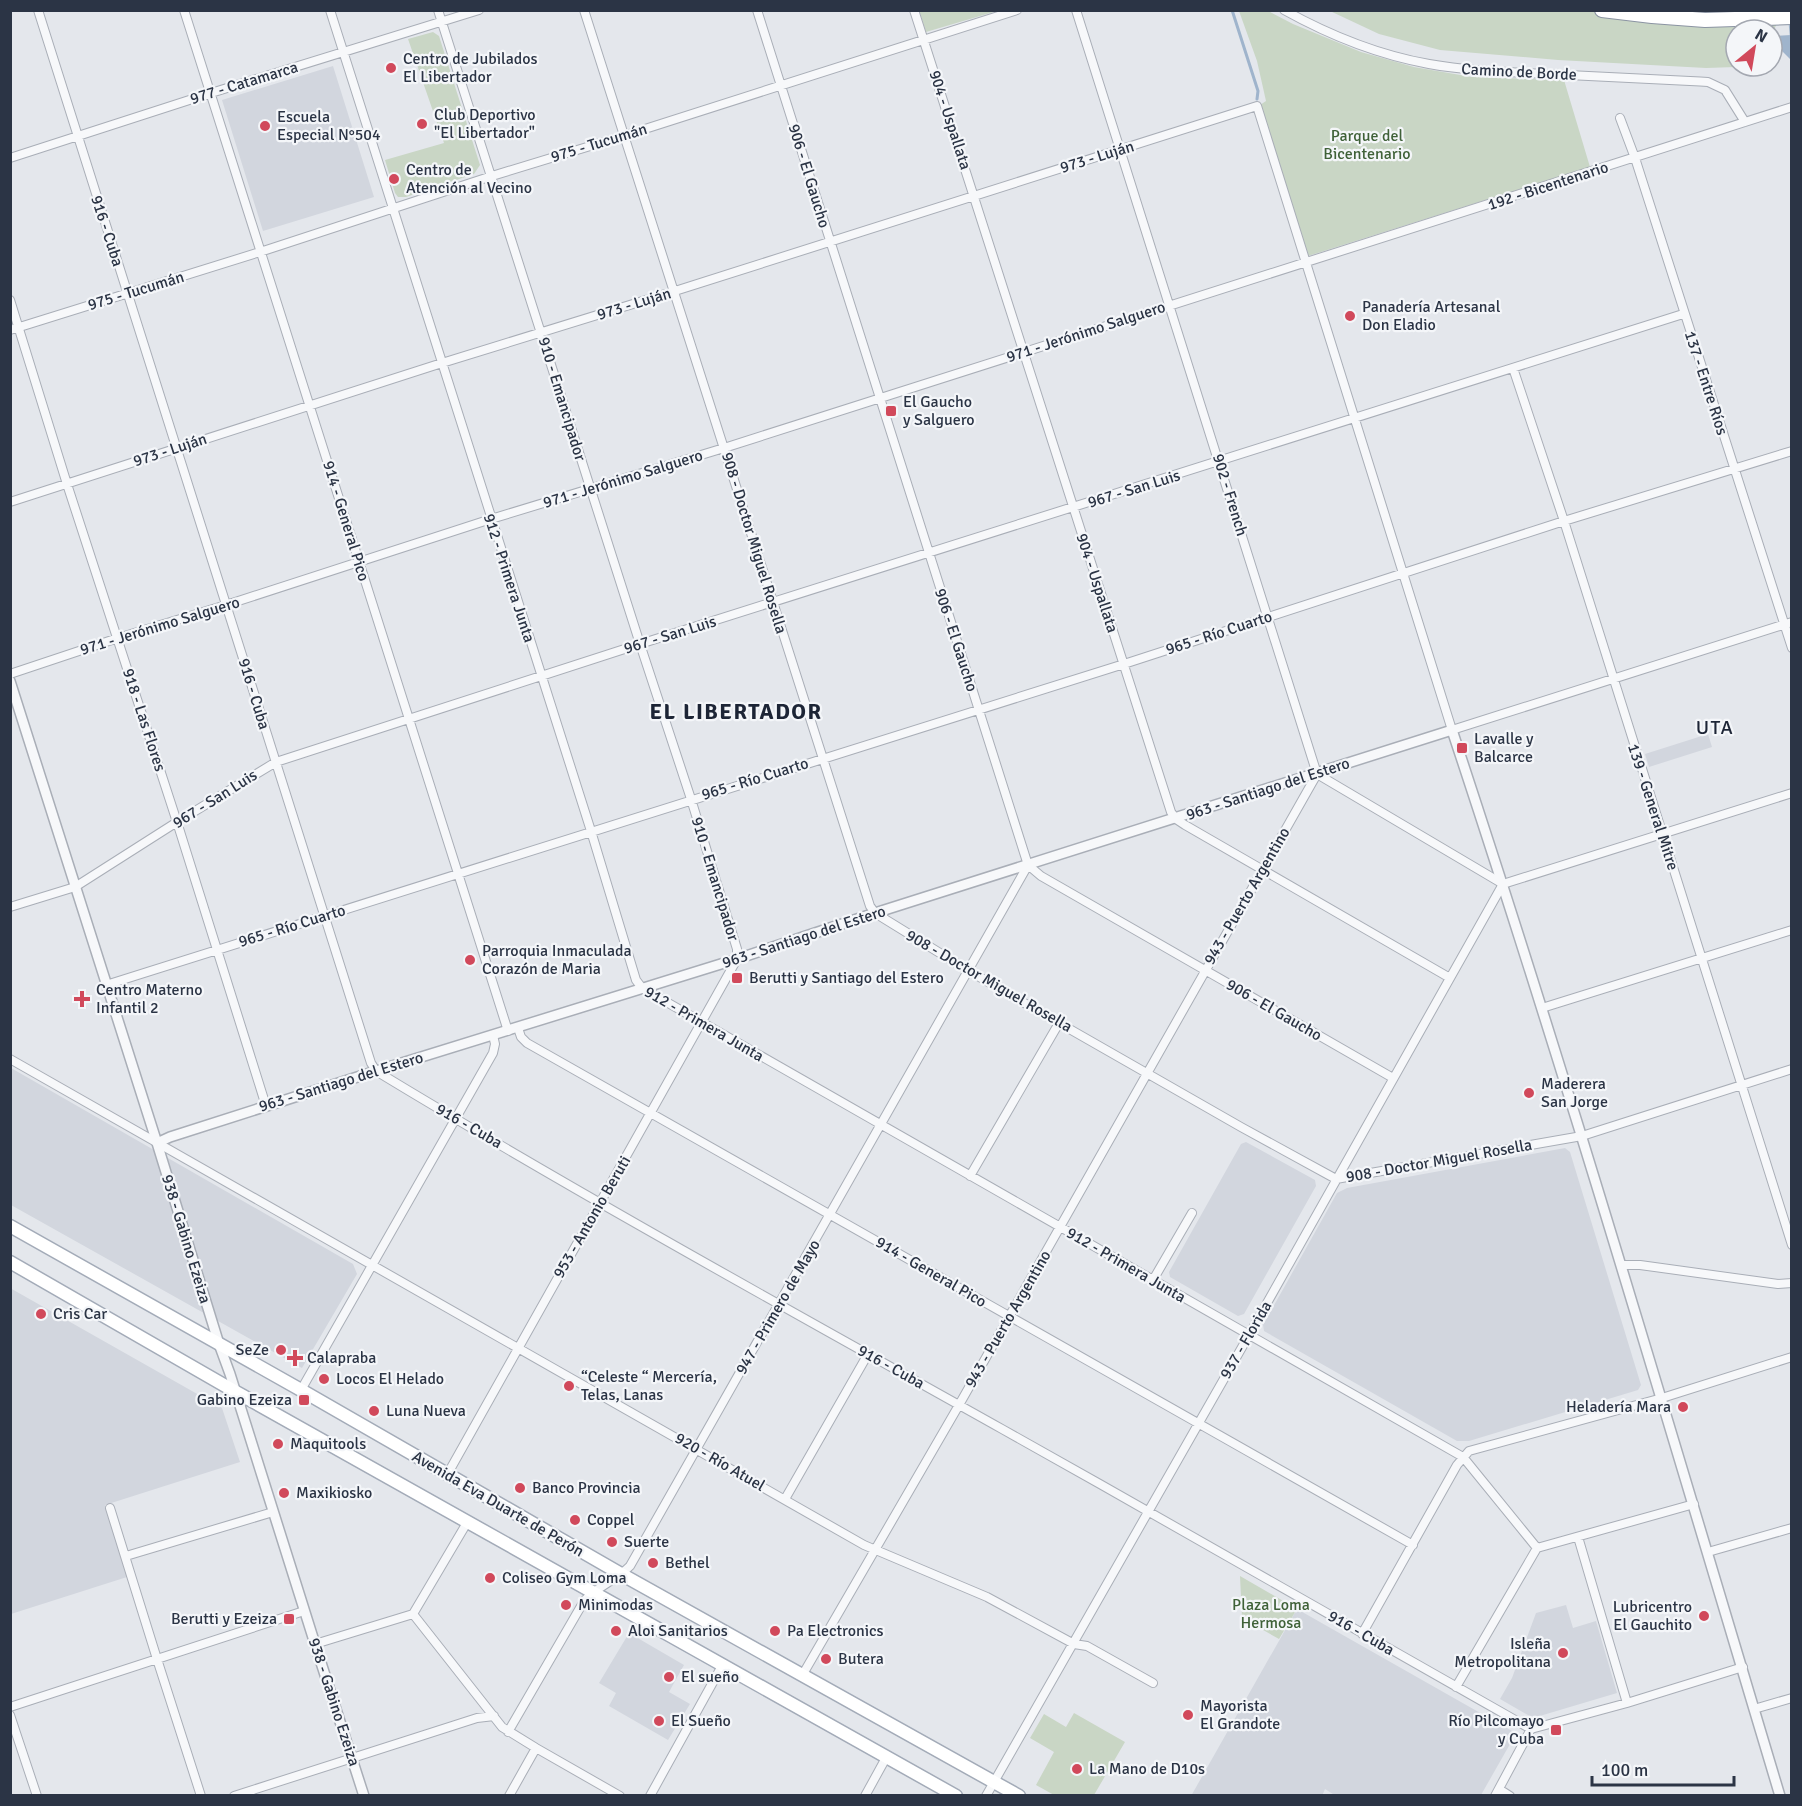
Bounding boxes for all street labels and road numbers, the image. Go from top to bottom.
street label: 977 - Catamarca [188,57,300,109]
street label: Camino de Borde [1461,59,1577,85]
street label: 904 - Uspallata [925,68,975,172]
street label: 975 - Tucumán [548,119,650,167]
street label: 906 - El Gaucho [784,122,834,230]
street label: 973 - Luján [1057,136,1137,178]
street label: 192 - Bicentenario [1485,157,1611,215]
street label: 916 - Cuba [86,193,128,269]
street label: 975 - Tucumán [85,267,187,315]
street label: 973 - Luján [594,283,674,325]
street label: 971 - Jerónimo Salguero [1004,297,1168,367]
street label: 137 - Entre Ríos [1680,328,1732,438]
street label: 910 - Emancipador [534,335,590,463]
street label: 973 - Luján [131,429,209,471]
street label: 971 - Jerónimo Salguero [541,445,705,513]
street label: 908 - Doctor Miguel Rosella [717,450,791,636]
street label: 902 - French [1208,451,1252,539]
street label: 914 - General Pico [318,458,374,584]
street label: 967 - San Luis [1085,465,1183,513]
street label: 912 - Primera Junta [479,511,539,645]
street label: 904 - Uspallata [1072,531,1122,635]
street label: 906 - El Gaucho [930,586,982,694]
street label: 971 - Jerónimo Salguero [78,592,242,660]
street label: 965 - Río Cuarto [1163,606,1275,660]
street label: 967 - San Luis [621,611,719,659]
street label: 916 - Cuba [234,656,274,732]
street label: 918 - Las Flores [118,666,170,774]
street label: 139 - General Mitre [1623,741,1683,873]
street label: 965 - Río Cuarto [699,753,811,805]
street label: 963 - Santiago del Estero [1184,753,1352,825]
street label: 967 - San Luis [169,765,261,833]
street label: 910 - Emancipador [687,815,743,943]
street label: 943 - Puerto Argentino [1199,824,1295,968]
street label: 965 - Río Cuarto [236,900,348,952]
street label: 963 - Santiago del Estero [720,901,888,973]
street label: 908 - Doctor Miguel Rosella [902,925,1076,1037]
street label: 906 - El Gaucho [1222,974,1326,1046]
street label: 912 - Primera Junta [641,982,767,1066]
street label: 963 - Santiago del Estero [256,1047,426,1117]
street label: 916 - Cuba [432,1099,506,1153]
street label: 908 - Doctor Miguel Rosella [1344,1135,1534,1187]
street label: 953 - Antonio Beruti [549,1152,635,1282]
street label: 938 - Gabino Ezeiza [157,1172,215,1306]
street label: 912 - Primera Junta [1063,1223,1189,1307]
street label: 914 - General Pico [872,1232,990,1312]
street label: 947 - Primero de Mayo [731,1236,825,1378]
street label: 943 - Puerto Argentino [960,1247,1056,1391]
street label: 937 - Florida [1216,1297,1276,1383]
street label: 916 - Cuba [854,1340,928,1394]
street label: 920 - Río Atuel [671,1428,769,1496]
street label: Avenida Eva Duarte de Perón [408,1447,588,1561]
street label: 916 - Cuba [1324,1606,1398,1660]
street label: 938 - Gabino Ezeiza [304,1635,364,1769]

